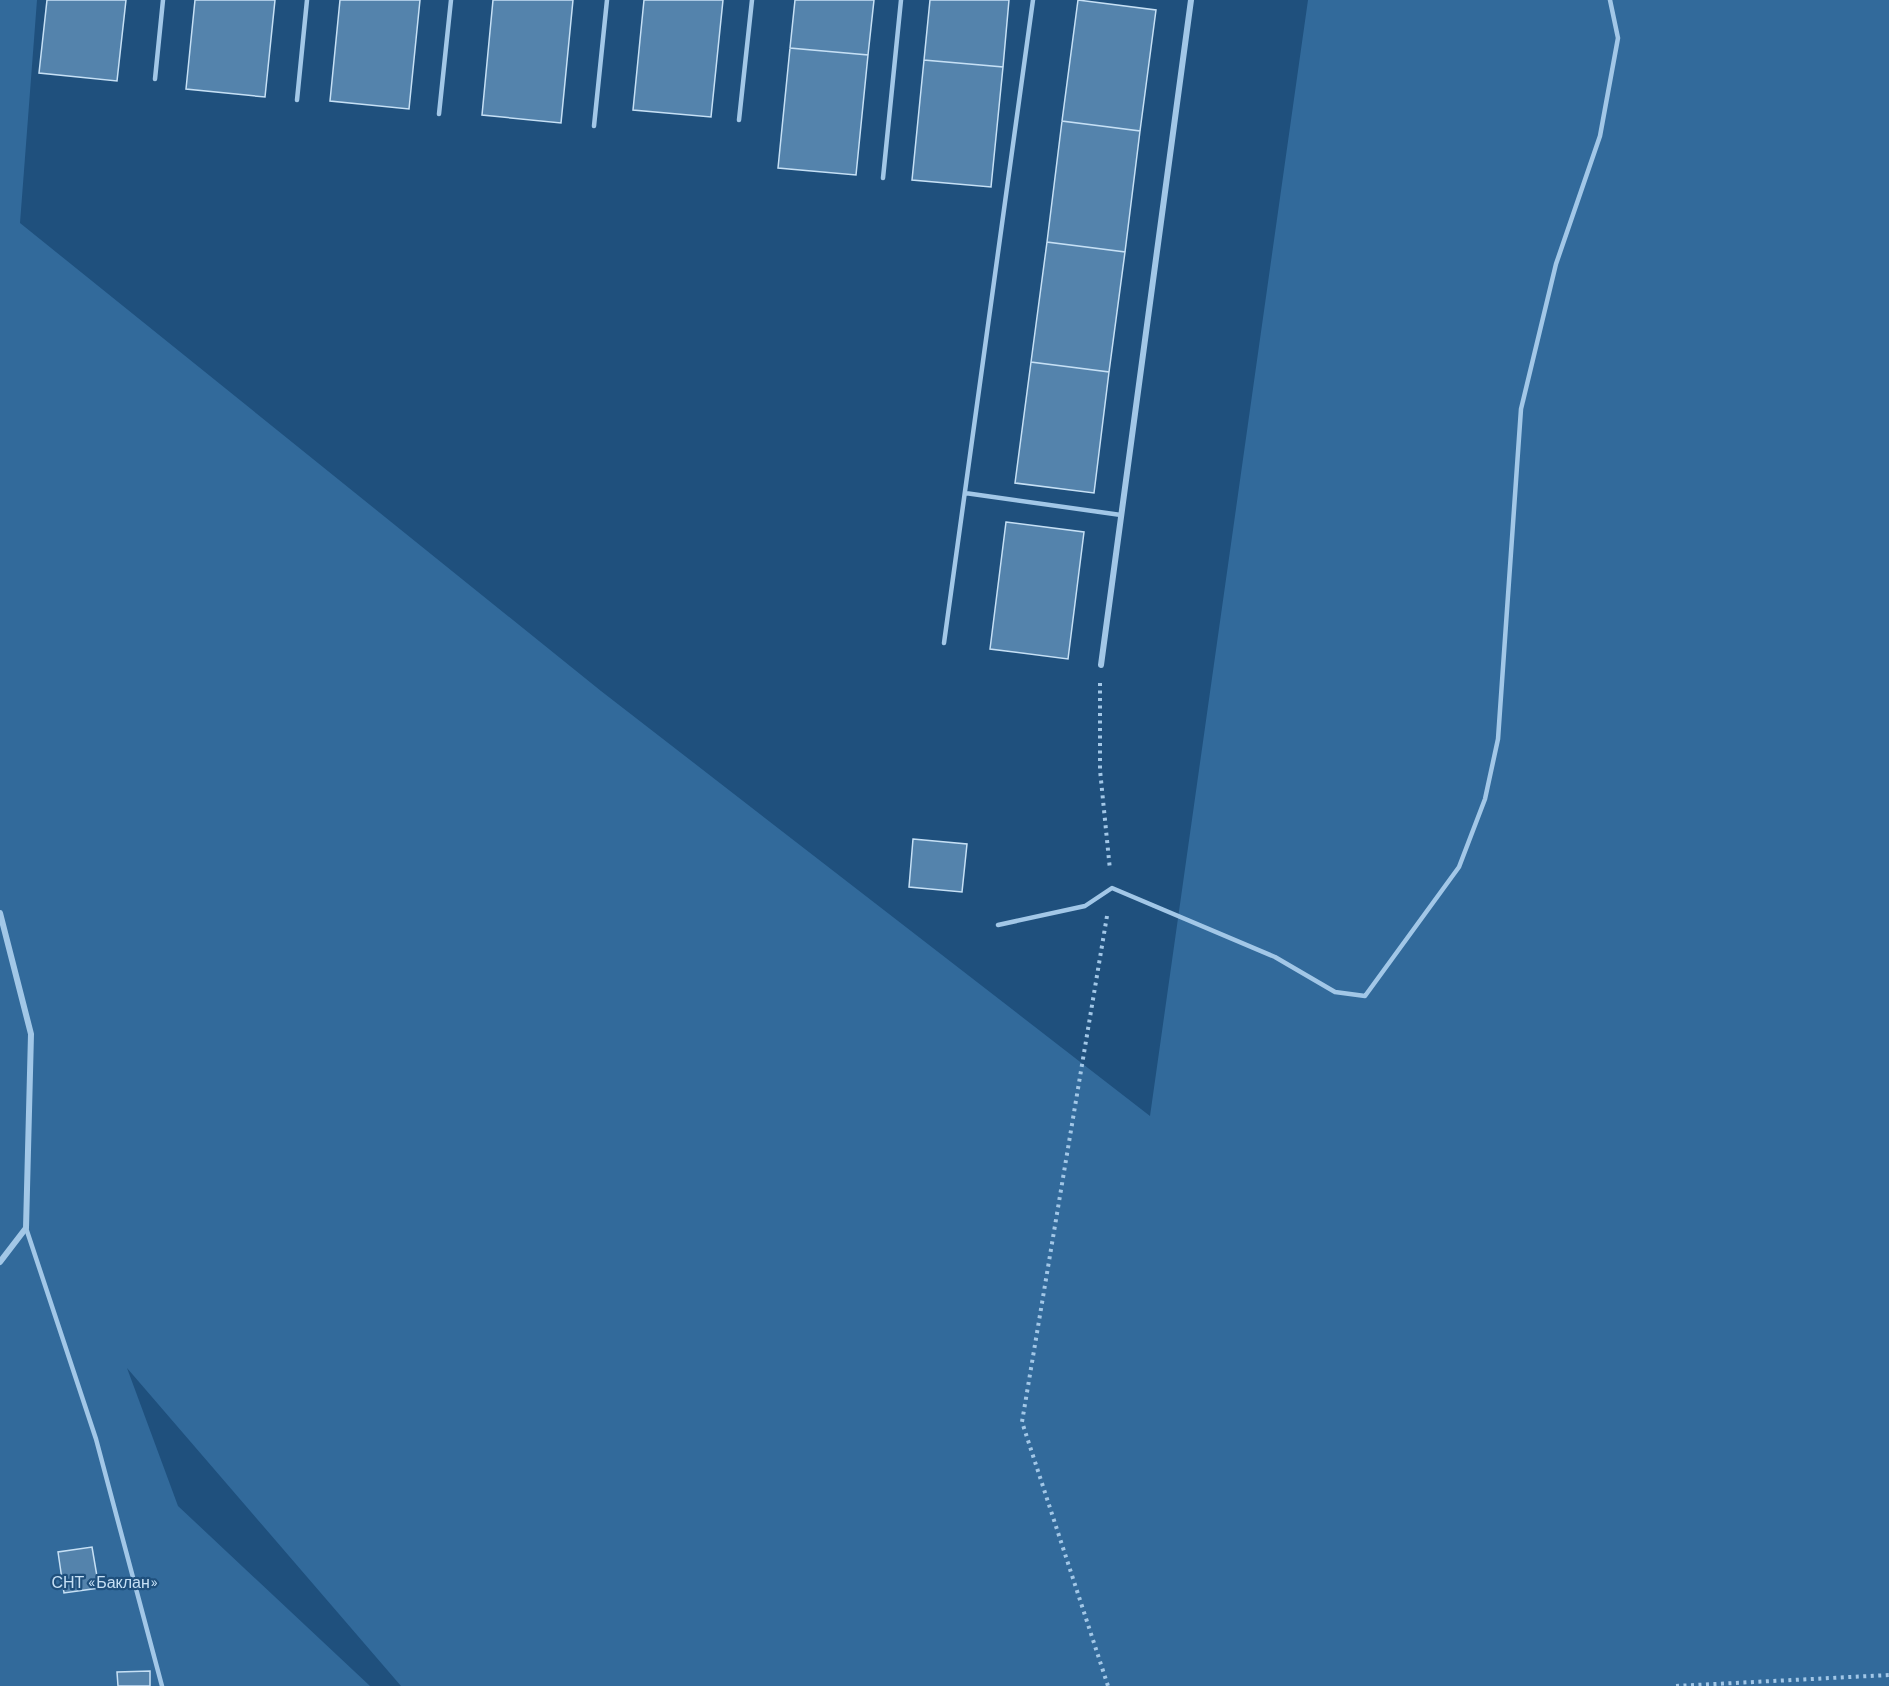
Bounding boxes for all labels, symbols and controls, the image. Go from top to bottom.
park label: СНТ «Баклан» [51,1572,159,1591]

